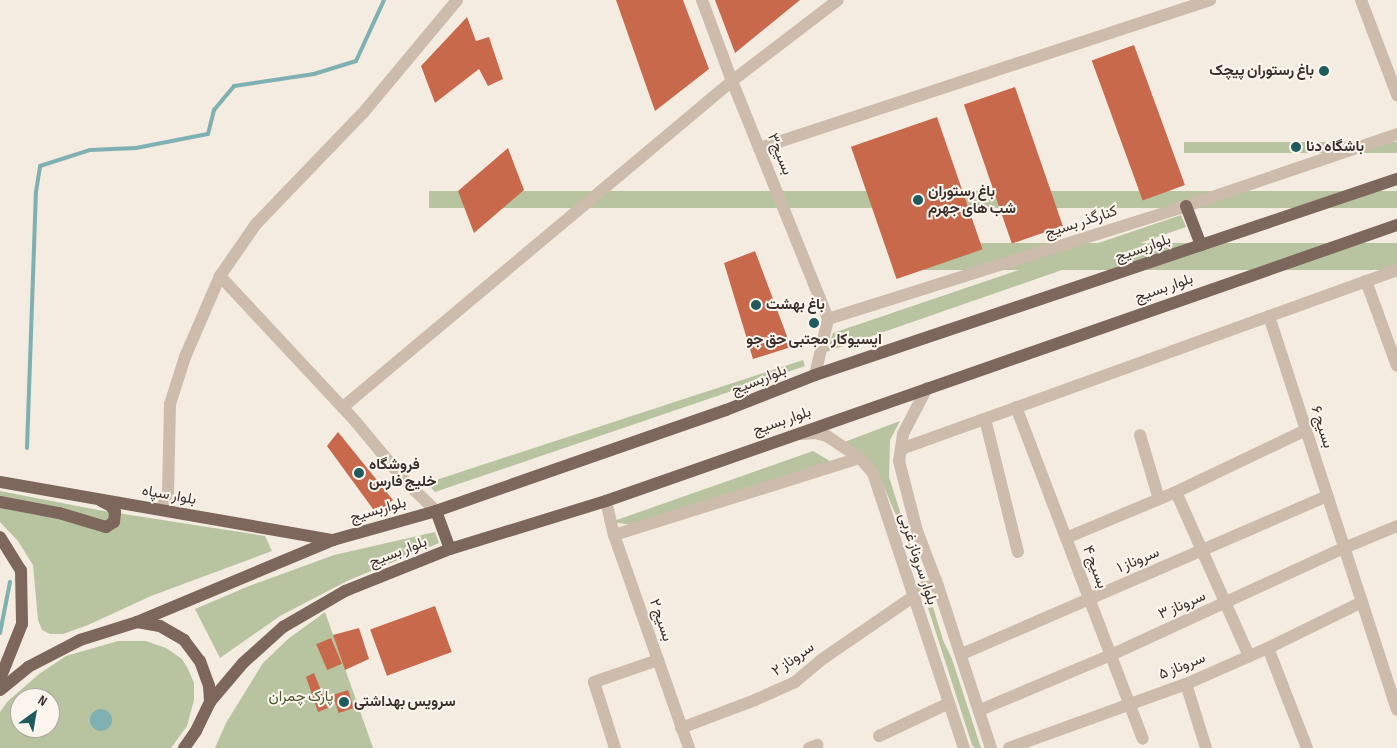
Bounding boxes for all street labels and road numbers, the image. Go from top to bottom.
street label: بسیج۳ [763,130,797,178]
street label: کنارگذر بسیج [1042,202,1120,242]
street label: بلواربسیج [1113,230,1173,266]
street label: بلوار بسیج [1132,270,1196,306]
street label: بلواربسیج [729,361,789,399]
street label: بلوار بسیج [750,403,814,439]
street label: بسیج ۶ [1307,404,1337,450]
street label: بلوار سپاه [140,481,198,509]
street label: بلواربسیج [348,493,408,527]
street label: بلوار سروناز غربی [895,511,941,607]
street label: بلوار بسیج [367,533,429,571]
street label: بسیج ۴ [1079,543,1111,591]
street label: سروناز ۱ [1114,543,1162,577]
street label: سروناز ۳ [1156,587,1208,623]
street label: بسیج ۲ [645,596,677,644]
street label: سروناز ۲ [768,638,818,680]
street label: سروناز ۵ [1156,649,1208,683]

